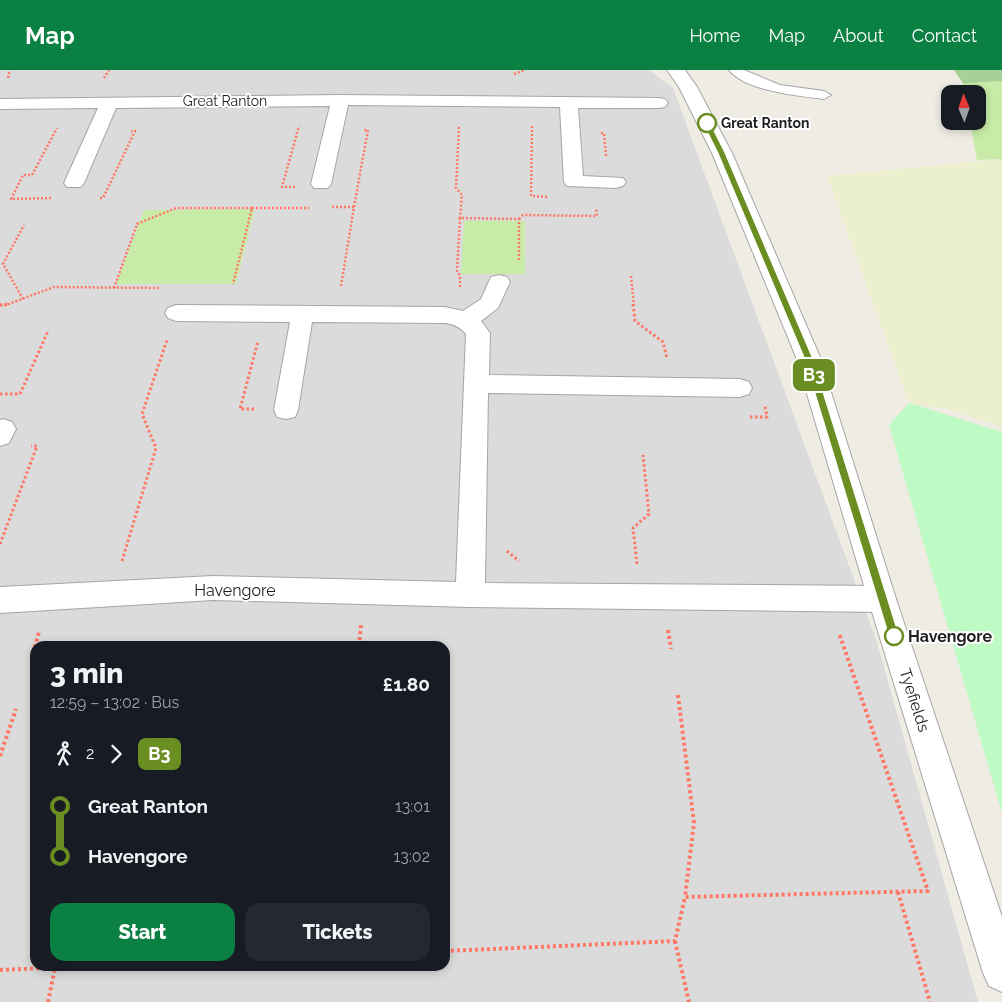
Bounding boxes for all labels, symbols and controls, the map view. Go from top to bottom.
text: Map [25,21,75,50]
text: Home [689,25,740,46]
text: Map [768,25,805,46]
text: About [833,25,884,46]
text: Contact [912,25,977,46]
north arrow [941,85,986,130]
map controls [941,85,986,130]
street label: Great Ranton [183,93,267,109]
marker: Great Ranton [697,113,717,133]
place label: Great Ranton [721,115,809,131]
line badge: B3 [792,359,836,391]
text: B3 [803,364,825,385]
street label: Havengore [194,581,276,600]
marker: Havengore [884,626,904,646]
place label: Havengore [908,627,992,646]
text: 3 min [50,657,123,690]
street label: Tyefields [895,666,934,735]
text: £1.80 [383,673,430,695]
text: 12:59 – 13:02 · Bus [50,693,179,712]
icon: walk [50,740,78,768]
icon: forward [102,740,130,768]
text: B3 [148,743,171,764]
text: 2 [86,744,94,763]
text: Great Ranton [88,795,208,817]
text: 13:01 [395,797,430,816]
text: Havengore [88,845,188,867]
text: 13:02 [393,847,430,866]
button: Start [50,903,235,961]
button: Tickets [245,903,430,961]

